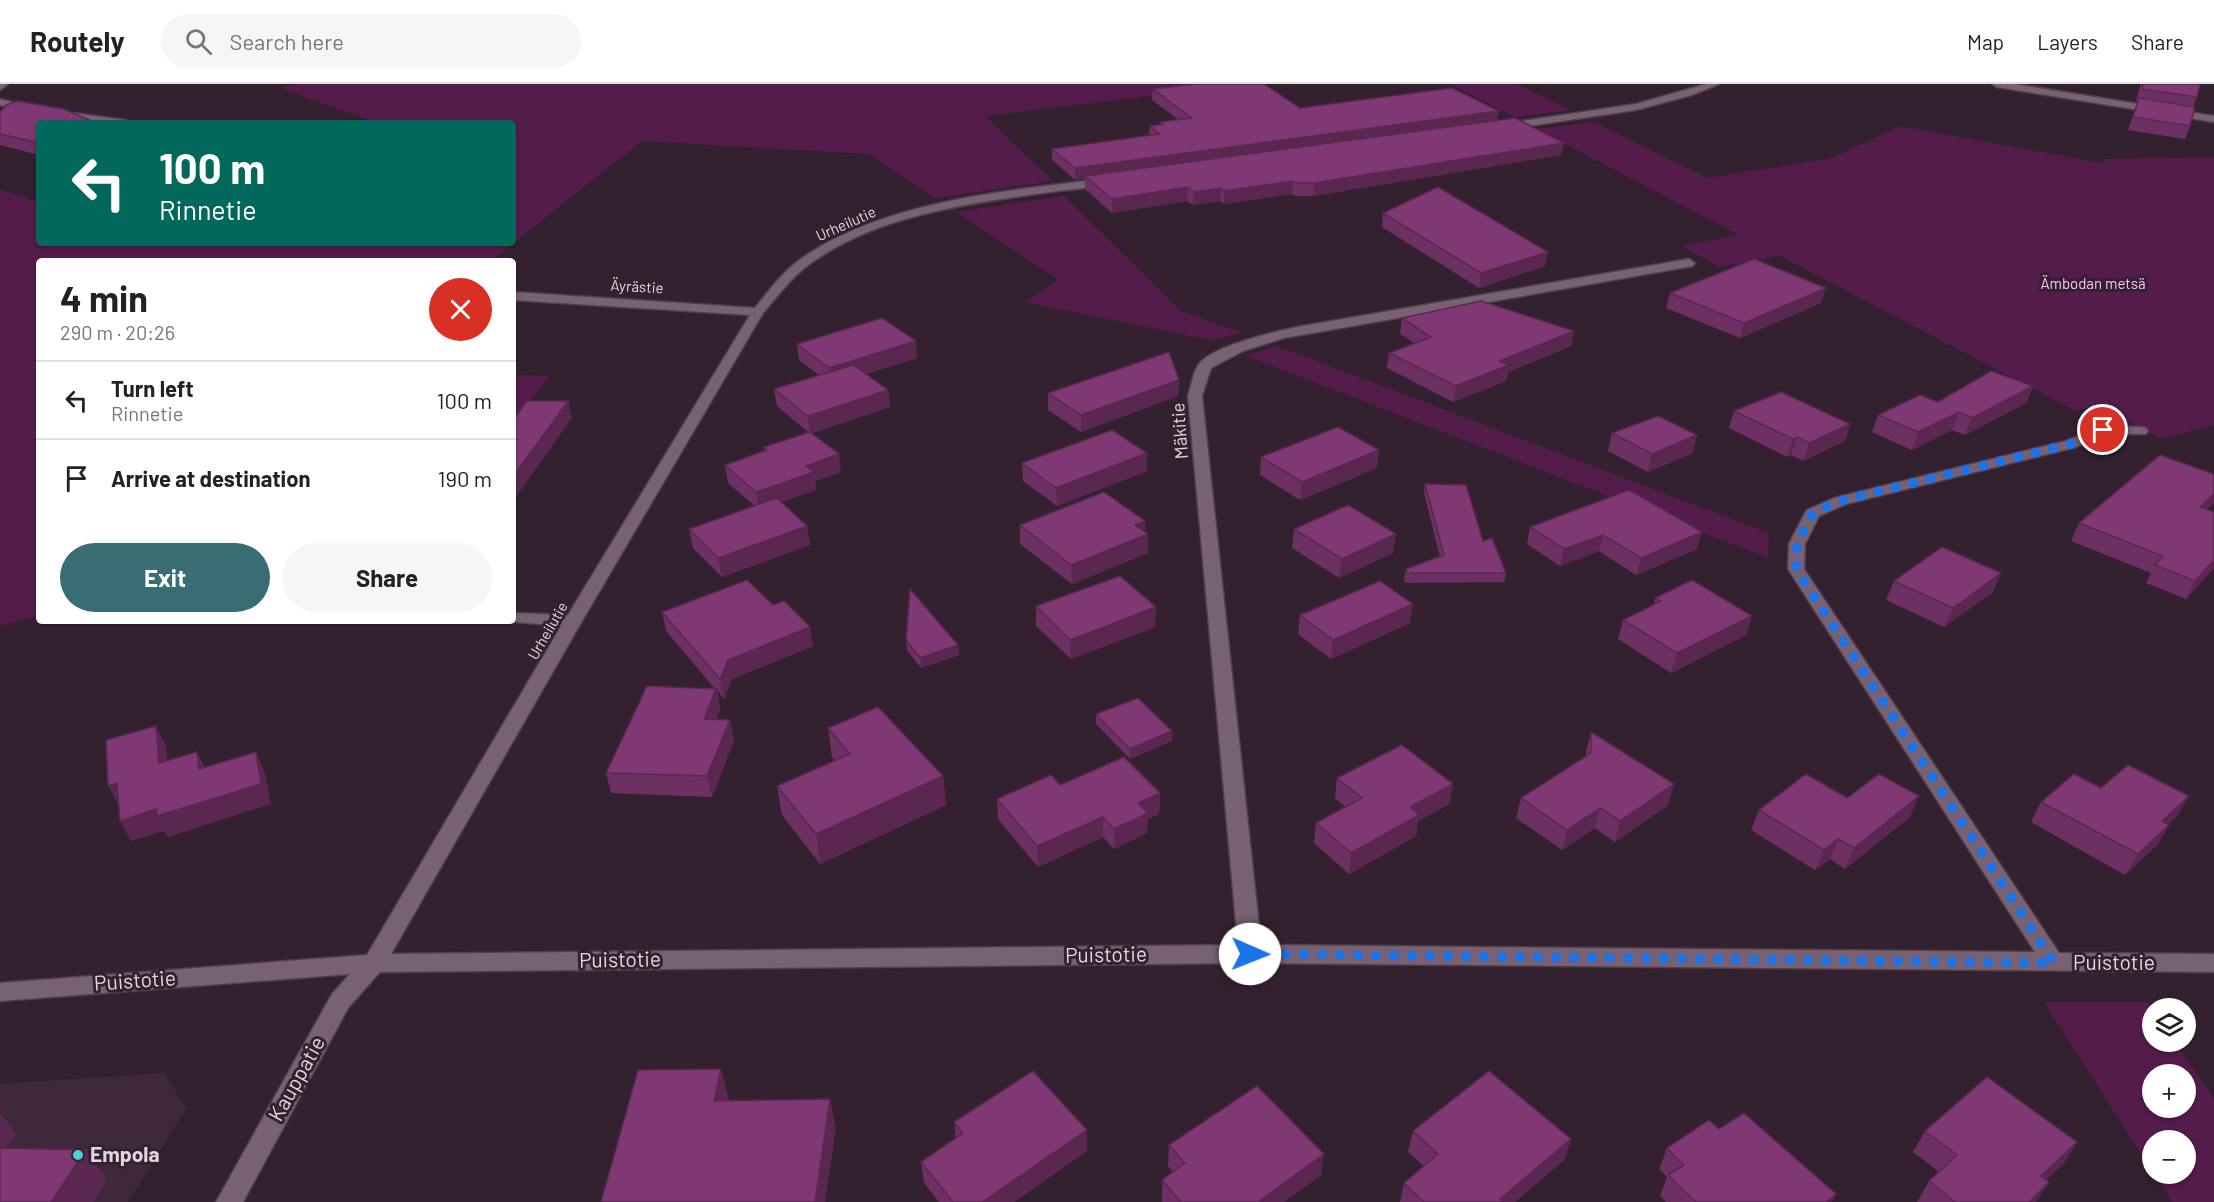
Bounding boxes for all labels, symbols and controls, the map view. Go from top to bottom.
search box [161,14,581,68]
text: Routely [30,24,125,58]
icon: search [182,25,215,58]
text: Search here [230,28,344,54]
text: Map [1967,29,2004,54]
text: Layers [2037,29,2098,54]
text: Share [2131,29,2184,54]
text: 100 m [159,142,265,192]
icon: left [60,144,138,222]
text: Rinnetie [159,193,257,225]
street label: Urheilutie [813,202,878,244]
park label: Ämbodan metsä [2040,274,2146,292]
text: 4 min [60,276,148,319]
street label: Äyrästie [610,276,664,296]
button: close [429,278,492,341]
text: 290 m · 20:26 [60,320,175,344]
text: Turn left [111,375,194,401]
icon: left [60,384,93,417]
text: 100 m [437,387,492,413]
text: Rinnetie [111,401,183,425]
street label: Mäkitie [1166,402,1192,460]
pin [2077,404,2128,455]
icon: arrive [2086,413,2119,446]
icon: arrive [60,462,93,495]
text: Arrive at destination [111,465,310,491]
text: 190 m [438,465,492,491]
button: Exit [60,543,270,612]
button: Share [282,543,492,612]
street label: Urheilutie [523,598,571,663]
position arrow [1218,922,1282,986]
street label: Puistotie [1065,940,1147,967]
street label: Puistotie [579,945,661,972]
street label: Puistotie [2073,949,2155,974]
street label: Puistotie [93,964,177,995]
map controls [2142,998,2196,1184]
button: layers [2142,998,2196,1052]
street label: Kauppatie [262,1032,329,1125]
button: + [2142,1064,2196,1118]
button: − [2142,1130,2196,1184]
place label: Empola [90,1141,160,1166]
marker: Empola [71,1148,85,1162]

